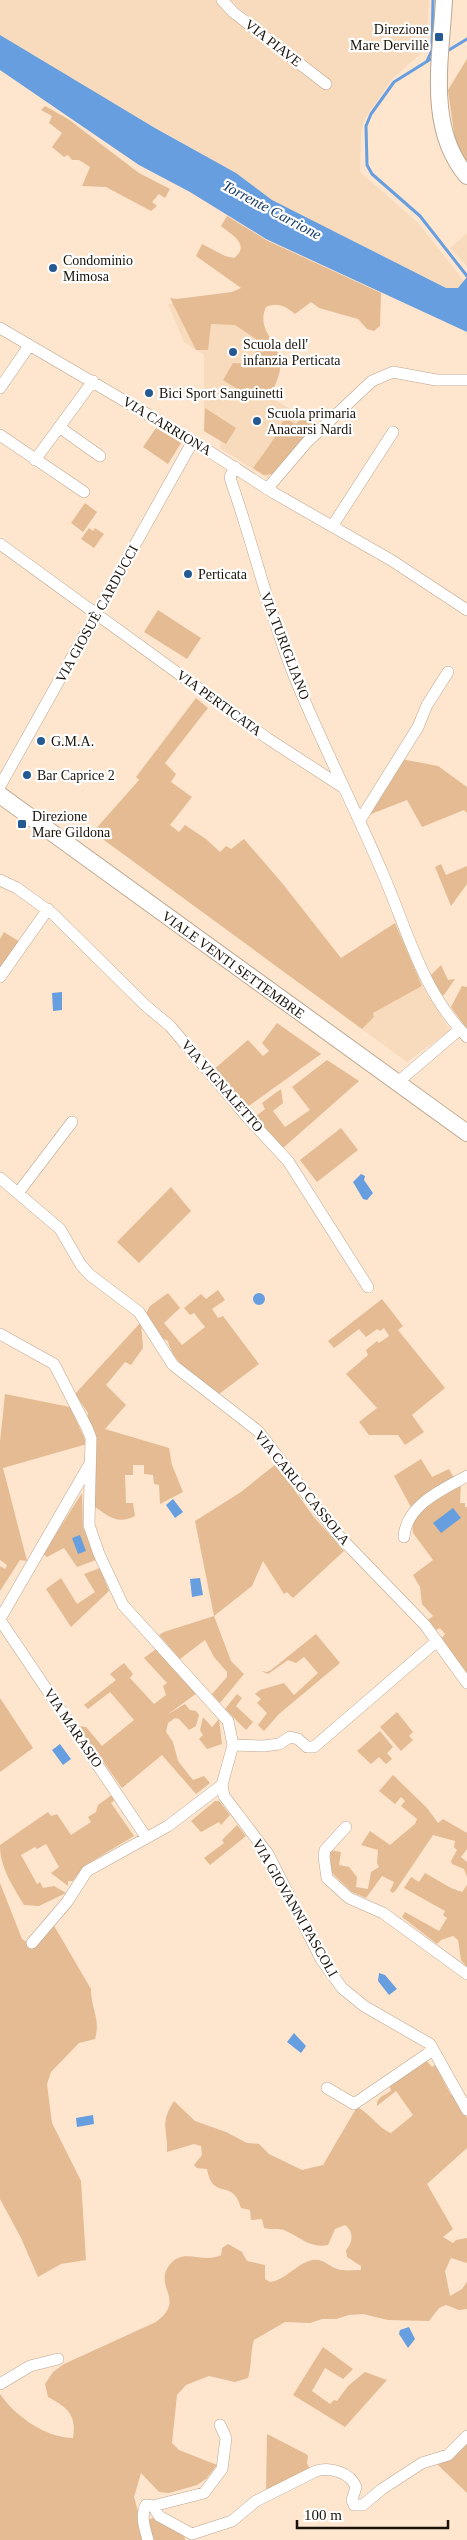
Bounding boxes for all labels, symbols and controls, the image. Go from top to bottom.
street label: VIA PIAVE [242,16,304,70]
place label: Direzione Mare Dervillè [350,22,429,53]
marker: Direzione Mare Dervillè [433,31,445,43]
water label: Torrente Carrione [220,177,324,243]
place label: Condominio Mimosa [63,253,133,284]
marker: Condominio Mimosa [47,262,59,274]
place label: Scuola dell' infanzia Perticata [243,337,341,368]
marker: Scuola dell' infanzia Perticata [227,346,239,358]
place label: Bici Sport Sanguinetti [159,386,284,401]
marker: Bici Sport Sanguinetti [143,387,155,399]
street label: VIA CARRIONA [120,394,215,459]
place label: Scuola primaria Anacarsi Nardi [267,406,357,437]
marker: Scuola primaria Anacarsi Nardi [251,415,263,427]
street label: VIA GIOSUÈ CARDUCCI [52,542,141,685]
place label: Perticata [198,567,248,582]
marker: Perticata [182,568,194,580]
street label: VIA TURIGLIANO [258,590,312,702]
street label: VIA PERTICATA [174,667,265,739]
place label: G.M.A. [51,734,94,749]
marker: G.M.A. [35,735,47,747]
place label: Bar Caprice 2 [37,768,115,783]
marker: Bar Caprice 2 [21,769,33,781]
place label: Direzione Mare Gildona [32,809,111,840]
marker: Direzione Mare Gildona [16,818,28,830]
street label: VIALE VENTI SETTEMBRE [159,908,307,1022]
street label: VIA VIGNALETTO [178,1037,266,1135]
street label: VIA CARLO CASSOLA [251,1428,353,1549]
street label: VIA MARASIO [41,1686,105,1770]
street label: VIA GIOVANNI PASCOLI [249,1837,341,1980]
scale bar [297,2498,448,2530]
text: 100 m [304,2507,342,2523]

